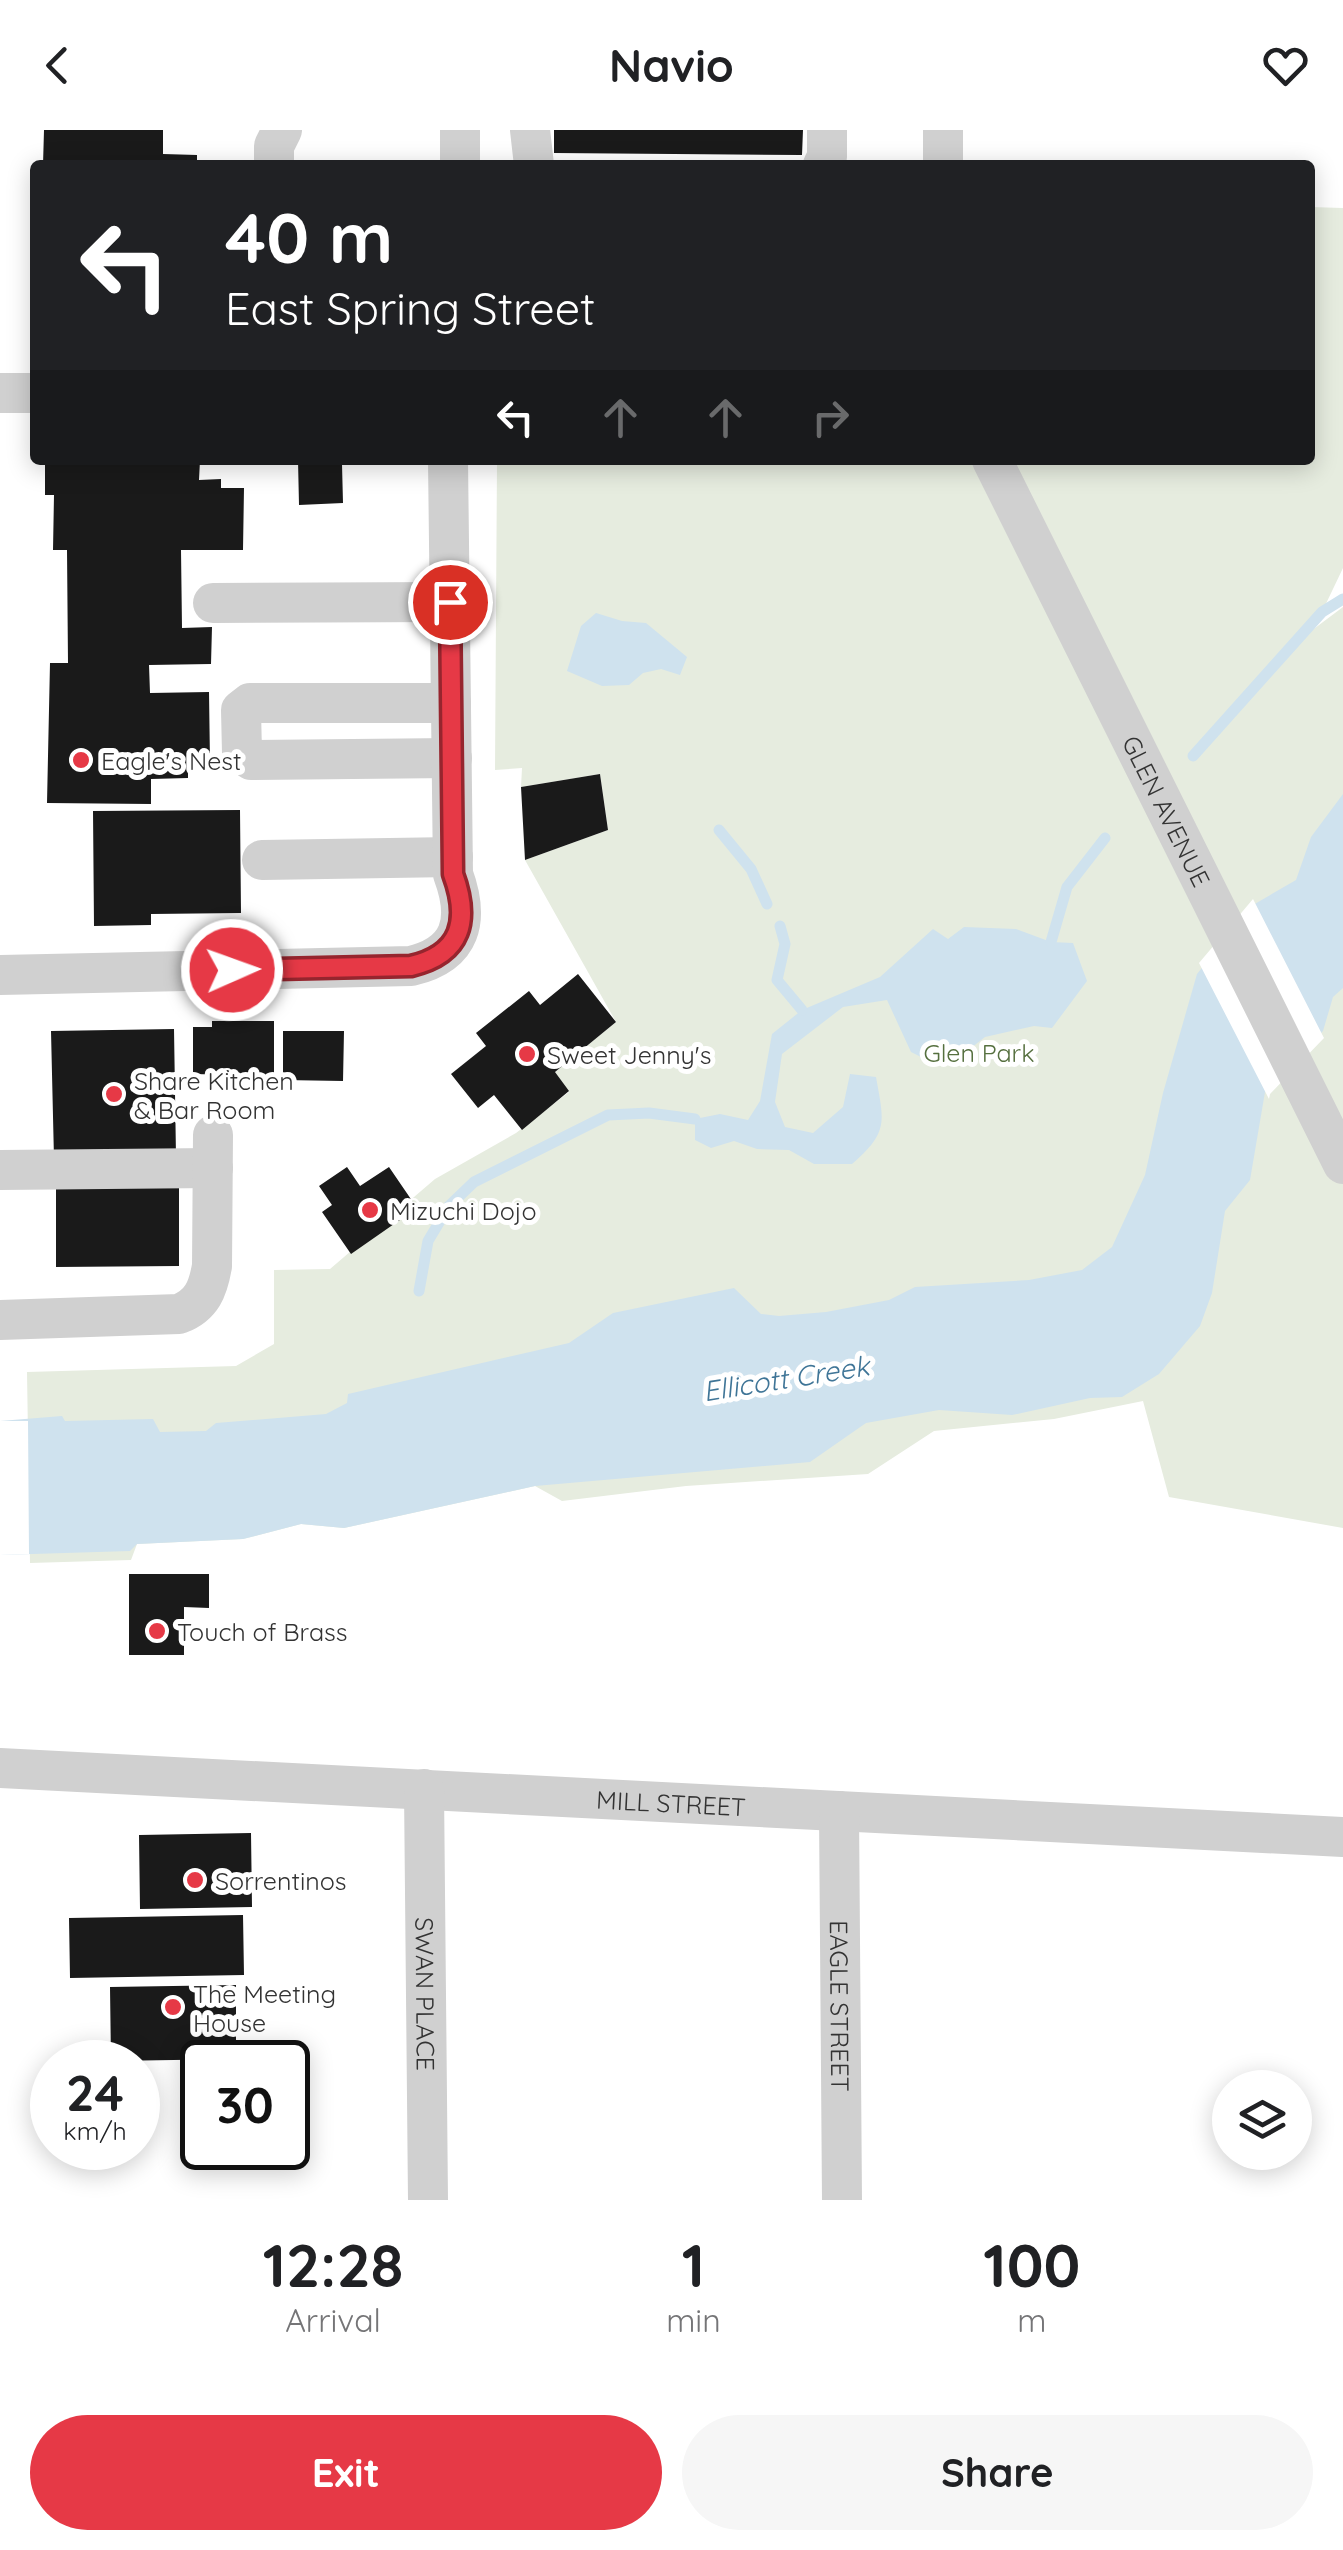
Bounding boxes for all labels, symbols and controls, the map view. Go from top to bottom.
text: Navio [609,37,734,93]
icon: back [30,38,85,93]
icon: heart [1258,38,1313,93]
text: 40 m [225,193,393,281]
icon: left [60,200,190,330]
text: East Spring Street [225,280,595,336]
icon: left [488,390,543,445]
icon: ahead [593,390,648,445]
icon: ahead [698,390,753,445]
icon: right [803,390,858,445]
pin [408,560,493,645]
icon: arrive [423,575,478,630]
street label: GLEN AVENUE [1116,730,1218,892]
place label: Eagle's Nest [101,745,241,776]
marker: Eagle's Nest [70,749,92,771]
position arrow [180,918,284,1022]
park label: Glen Park [923,1037,1035,1068]
place label: Sweet Jenny's [547,1039,711,1070]
marker: Sweet Jenny's [516,1043,538,1065]
place label: Share Kitchen & Bar Room [134,1065,294,1125]
marker: Share Kitchen & Bar Room [103,1083,125,1105]
place label: Mizuchi Dojo [390,1195,537,1226]
marker: Mizuchi Dojo [359,1199,381,1221]
water label: Ellicott Creek [700,1347,875,1408]
place label: Touch of Brass [177,1616,348,1647]
marker: Touch of Brass [146,1620,168,1642]
street label: MILL STREET [595,1783,747,1822]
place label: Sorrentinos [215,1865,347,1896]
marker: Sorrentinos [184,1869,206,1891]
street label: SWAN PLACE [410,1917,442,2071]
street label: EAGLE STREET [824,1920,857,2092]
place label: The Meeting House [193,1978,336,2038]
marker: The Meeting House [162,1996,184,2018]
speed limit sign: 30 [180,2040,310,2170]
text: 24 [66,2061,124,2124]
map controls [1212,2070,1312,2170]
button: layers [1212,2070,1312,2170]
text: km/h [63,2115,127,2146]
text: 12:28 [263,2227,404,2302]
text: 1 [682,2227,705,2302]
text: 100 [983,2227,1080,2302]
text: Arrival [285,2300,381,2340]
text: min [666,2300,721,2340]
text: m [1017,2300,1046,2340]
button: Exit [30,2415,662,2530]
button: Share [682,2415,1313,2530]

